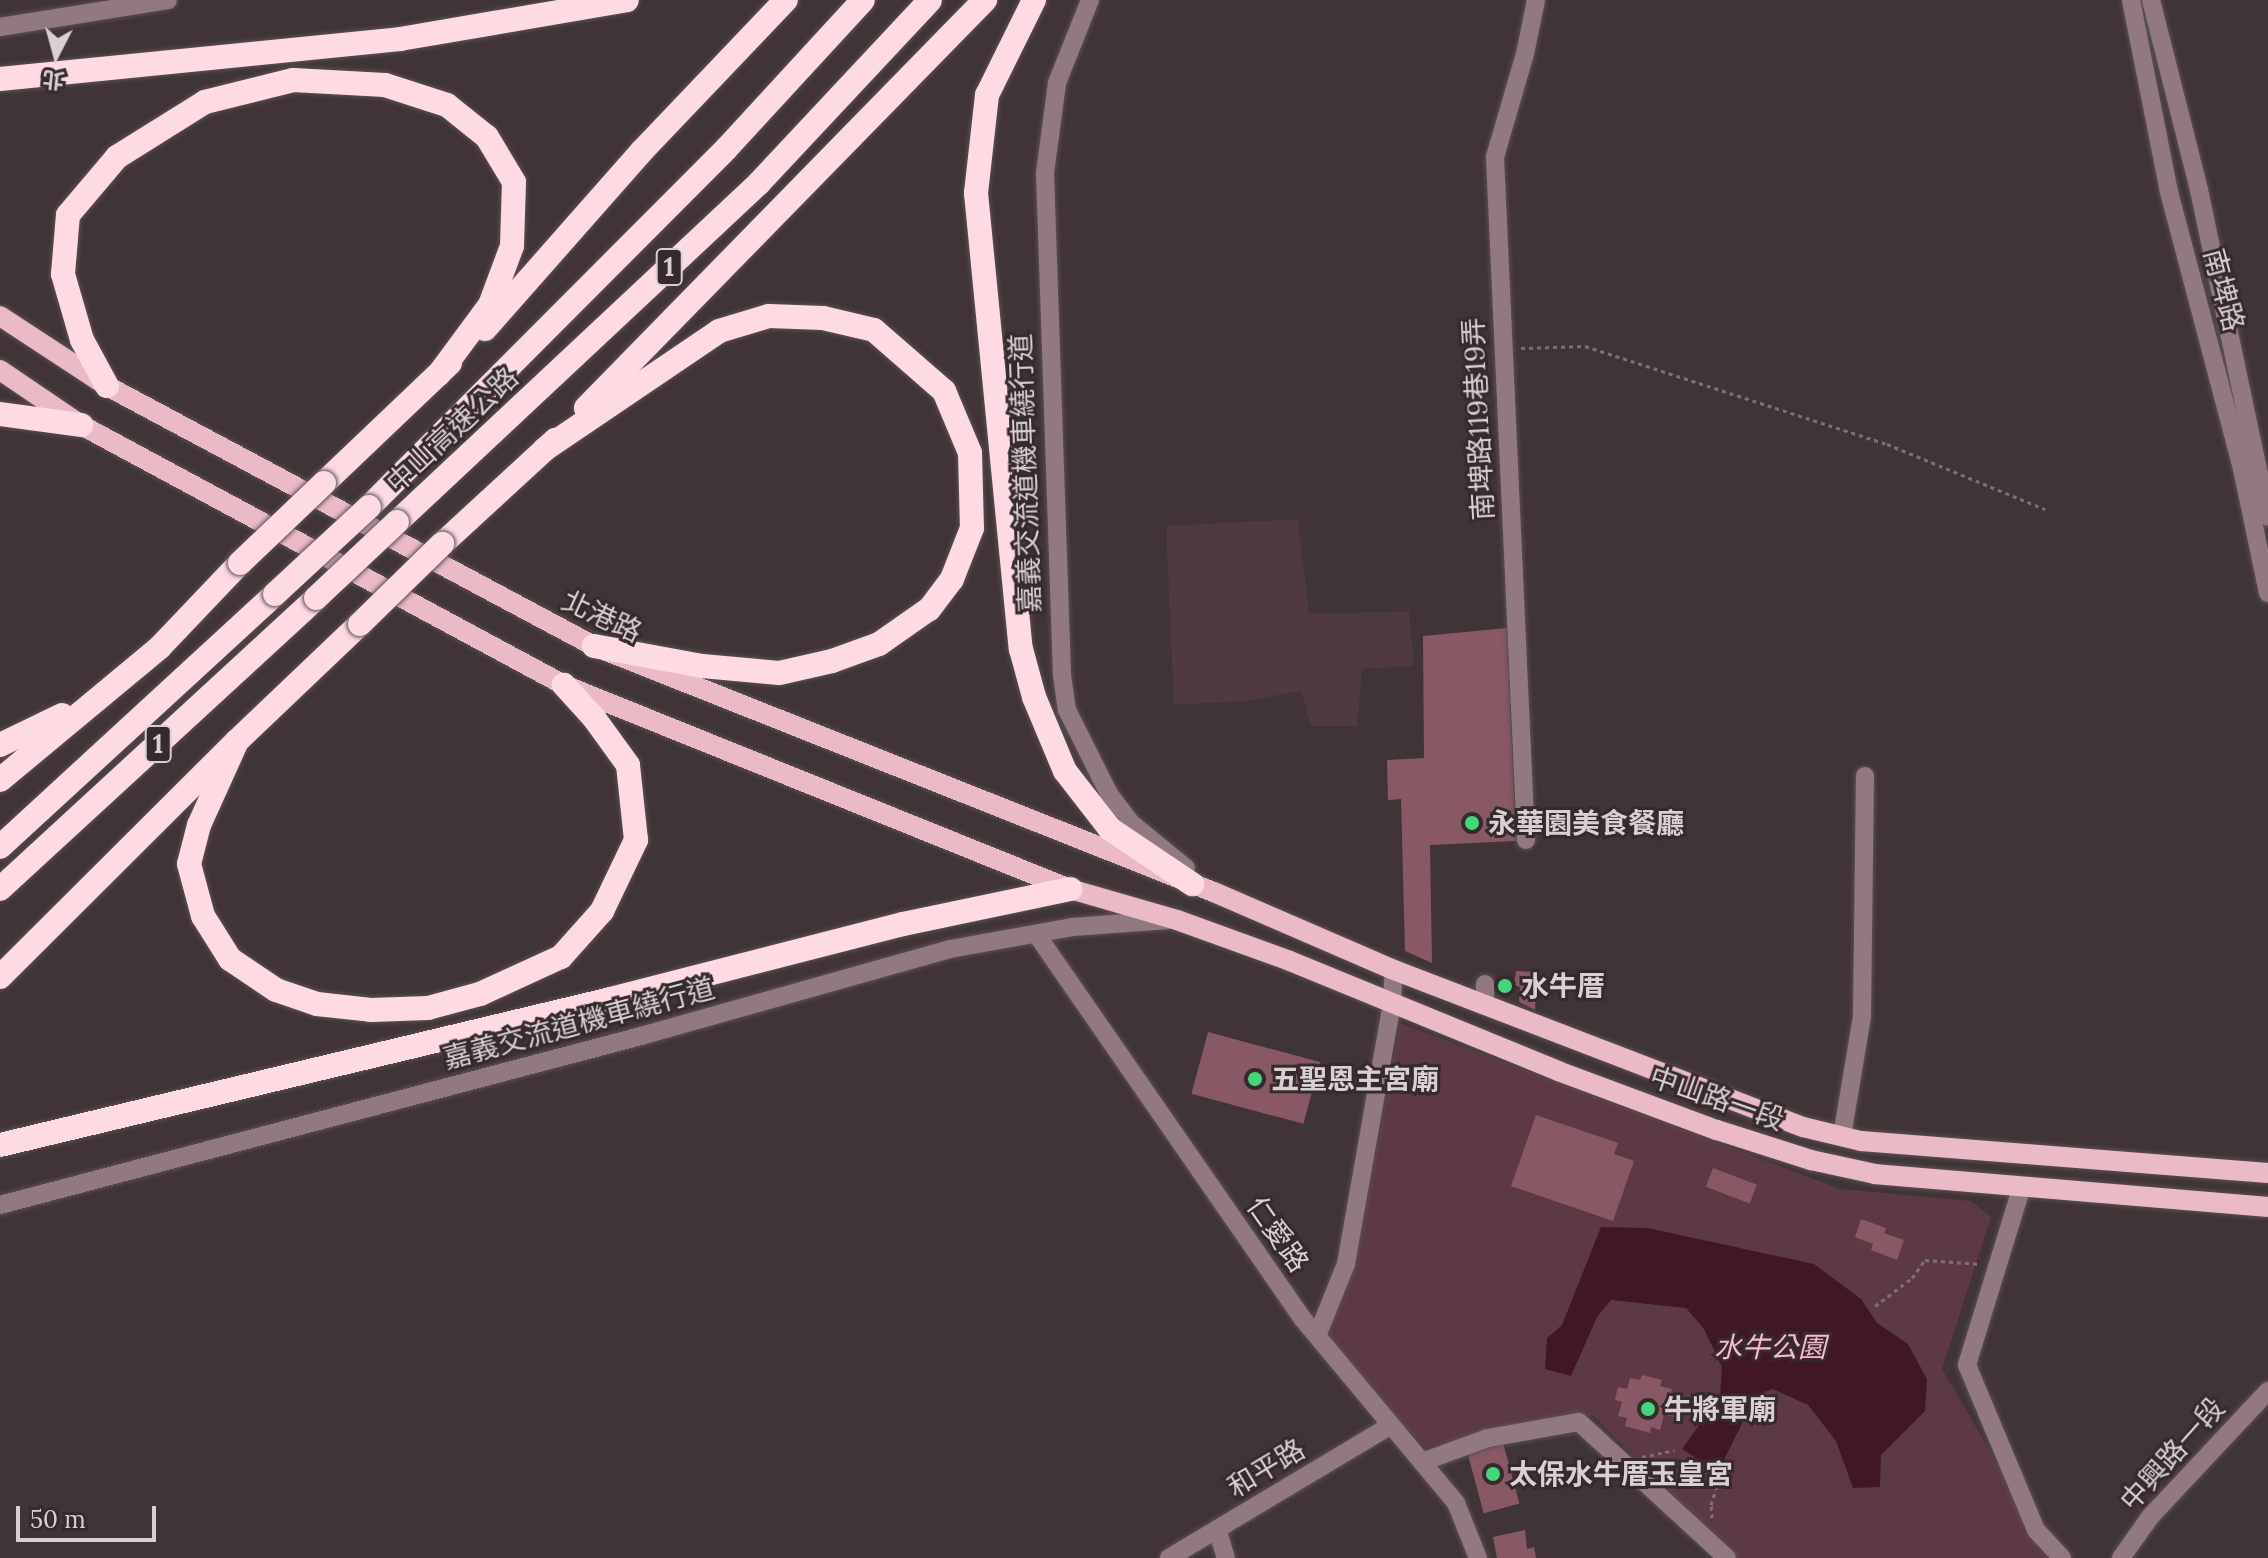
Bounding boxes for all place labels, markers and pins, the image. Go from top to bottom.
place label: 永華園美食餐廳 [1488,806,1684,840]
marker: 永華園美食餐廳 [1463,814,1481,832]
place label: 水牛厝 [1521,969,1605,1003]
marker: 水牛厝 [1496,977,1514,995]
place label: 五聖恩主宮廟 [1271,1062,1439,1096]
marker: 五聖恩主宮廟 [1246,1070,1264,1088]
place label: 牛將軍廟 [1664,1392,1776,1426]
marker: 牛將軍廟 [1639,1400,1657,1418]
place label: 太保水牛厝玉皇宮 [1509,1457,1733,1491]
marker: 太保水牛厝玉皇宮 [1484,1465,1502,1483]

